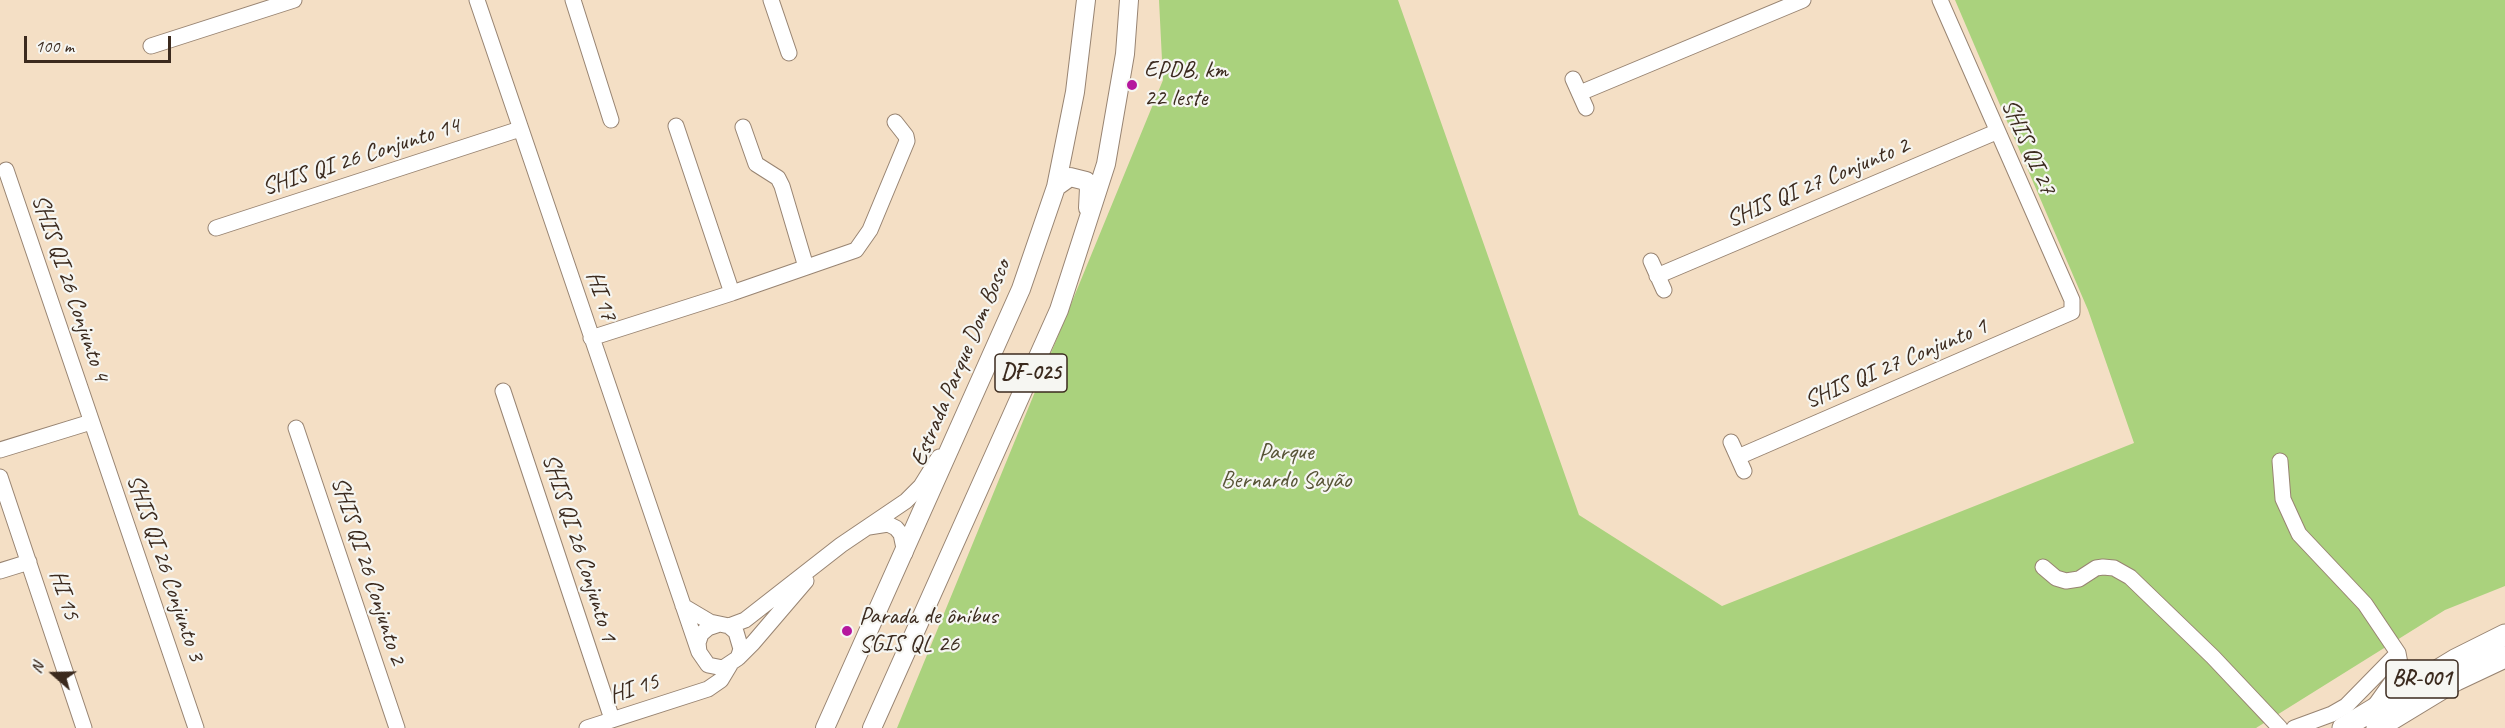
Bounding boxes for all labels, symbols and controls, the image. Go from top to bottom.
scale bar [27,24,174,62]
text: 100 m [35,35,74,57]
place label: EPDB, km 22 leste [1144,57,1228,113]
marker: EPDB, km 22 leste [1125,78,1139,92]
street label: SHIS QI 27 [1994,95,2062,199]
street label: SHIS QI 26 Conjunto 14 [259,111,463,203]
street label: SHIS QI 27 Conjunto 2 [1722,132,1914,234]
street label: SHIS QI 26 Conjunto 4 [25,191,115,385]
street label: Estrada Parque Dom Bosco [904,255,1018,471]
street label: HI 17 [579,267,623,325]
street label: SHIS QI 27 Conjunto 1 [1800,313,1992,415]
road number: DF-025 [995,354,1067,392]
park label: Parque Bernardo Sayão [1221,439,1351,495]
street label: SHIS QI 26 Conjunto 1 [535,451,623,645]
street label: SHIS QI 26 Conjunto 3 [120,471,210,665]
street label: SHIS QI 26 Conjunto 2 [324,474,412,668]
street label: HI 15 [42,567,86,623]
place label: Parada de ônibus SGIS QL 26 [859,603,997,659]
marker: Parada de ônibus SGIS QL 26 [840,624,854,638]
north arrow [24,644,84,704]
text: N [26,660,48,676]
road number: BR-001 [2386,660,2458,698]
street label: HI 15 [606,667,662,711]

